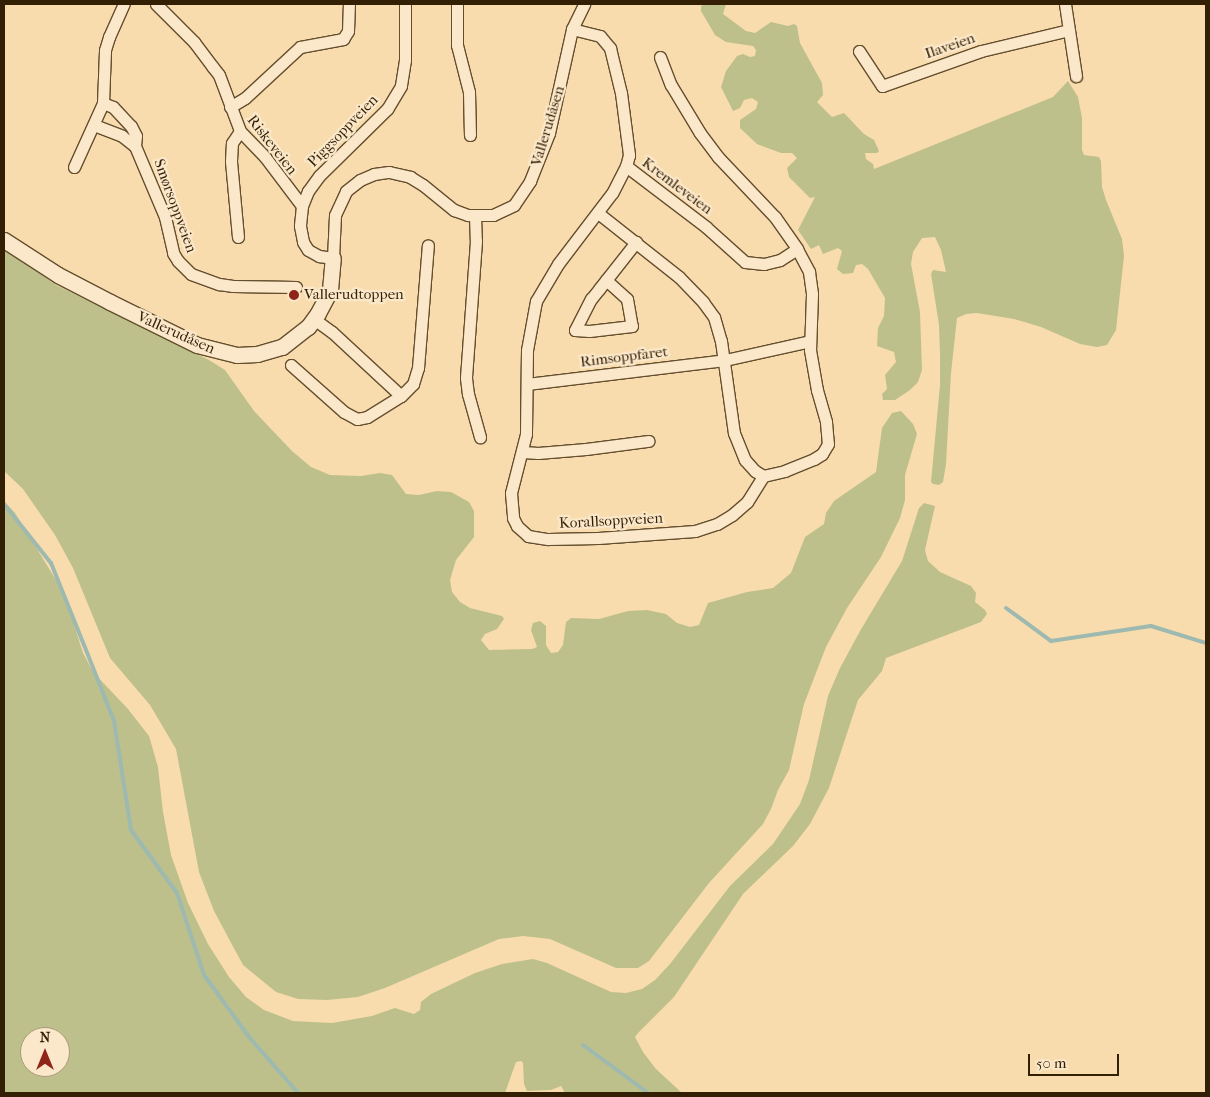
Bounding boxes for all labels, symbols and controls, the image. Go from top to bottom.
street label: Ilaveien [923,29,977,63]
street label: Vallerudåsen [527,84,569,168]
street label: Piggsoppveien [304,91,382,171]
street label: Riskeveien [243,112,301,178]
street label: Kremleveien [638,154,716,218]
street label: Smørsoppveien [150,157,200,255]
place label: Vallerudtoppen [304,286,404,304]
marker: Vallerudtoppen [288,289,300,301]
street label: Vallerudåsen [134,308,218,358]
street label: Rimsoppfaret [579,343,669,371]
street label: Korallsoppveien [559,509,663,533]
north arrow [20,1027,70,1077]
text: N [40,1029,50,1046]
scale bar [1030,1044,1121,1076]
text: 50 m [1036,1054,1066,1072]

